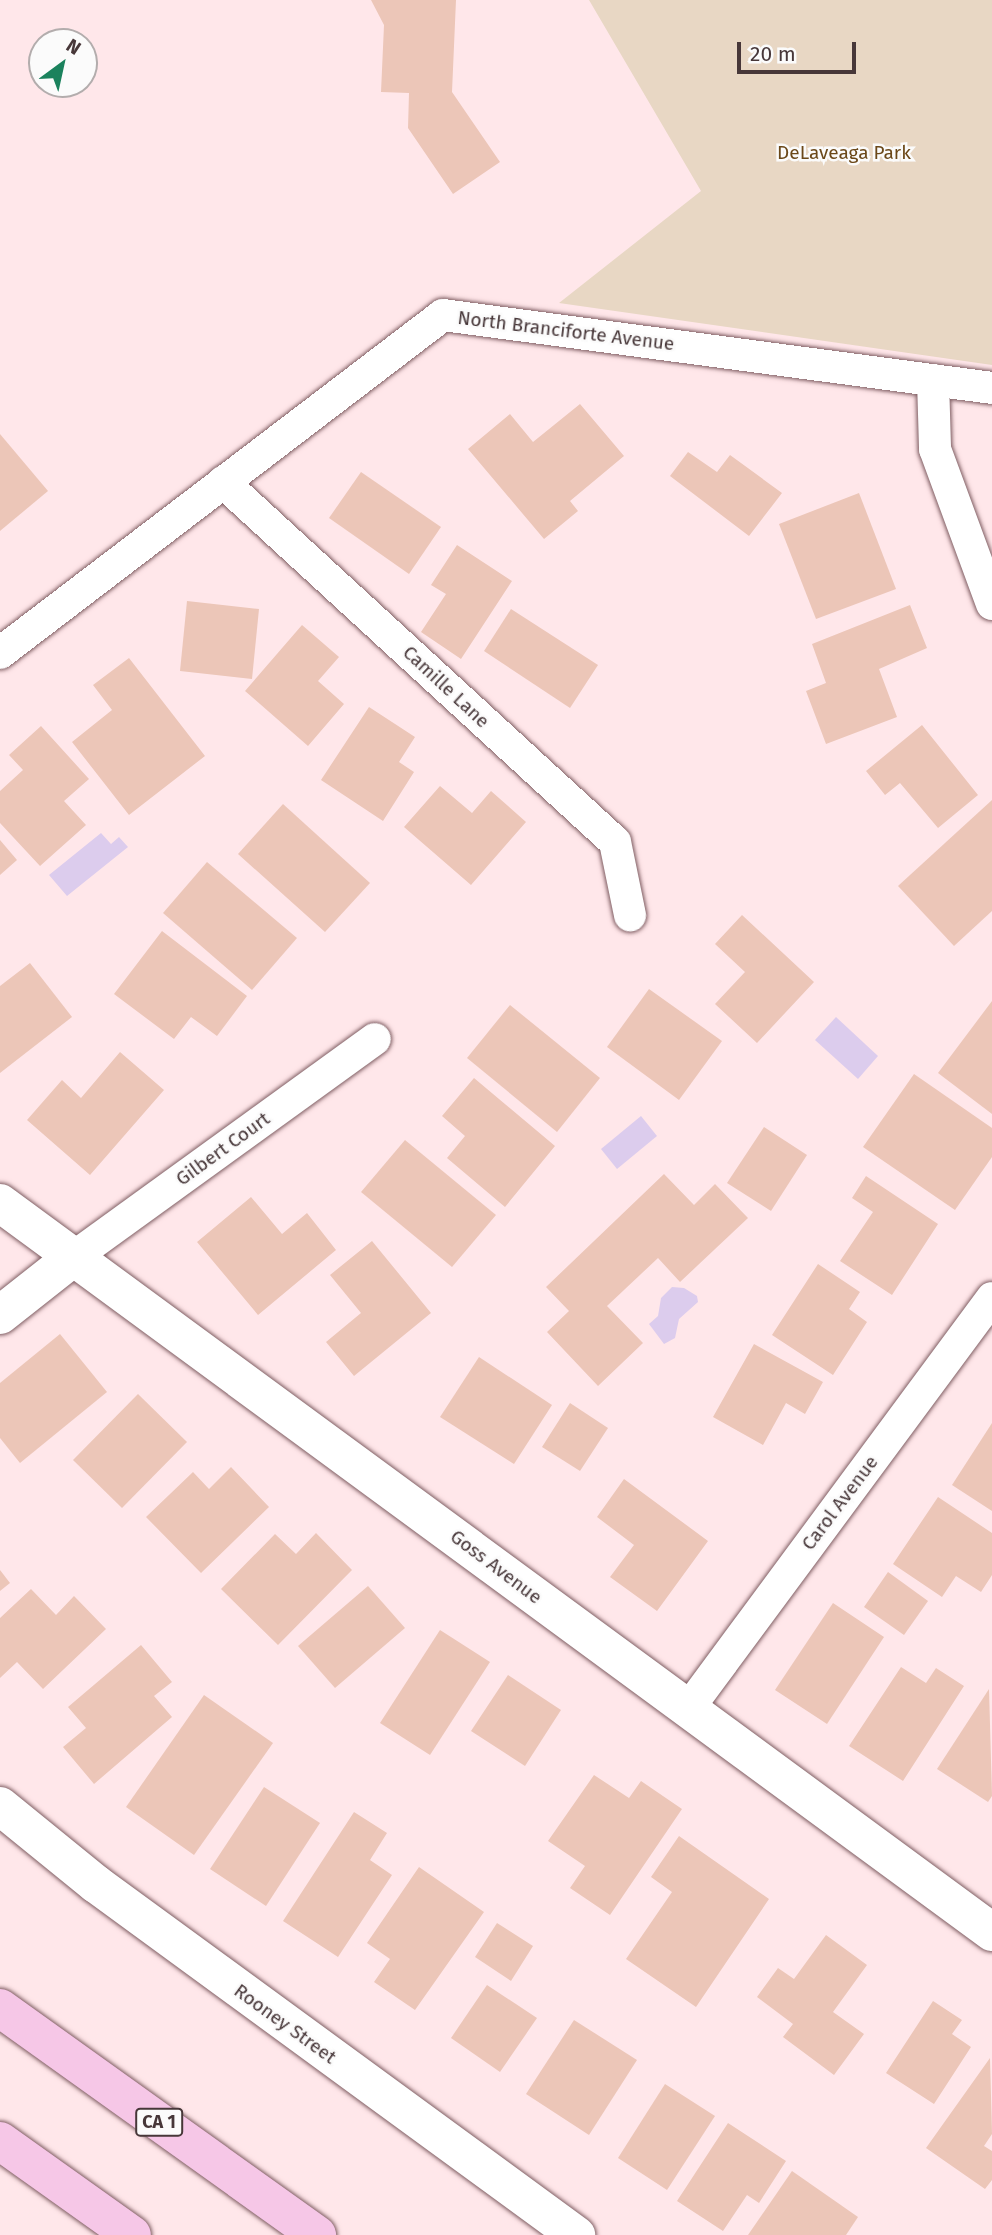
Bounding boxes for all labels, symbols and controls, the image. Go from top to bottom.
north arrow [28,28,98,98]
scale bar [740,28,859,72]
text: N [62,34,85,60]
text: 20 m [750,41,796,67]
park label: DeLaveaga Park [777,142,911,164]
street label: North Branciforte Avenue [456,306,676,356]
street label: Camille Lane [398,641,494,733]
street label: Gilbert Court [172,1107,274,1191]
street label: Carol Avenue [797,1451,883,1555]
street label: Goss Avenue [446,1525,546,1609]
street label: Rooney Street [229,1979,341,2069]
road number: CA 1 [134,2108,184,2136]

